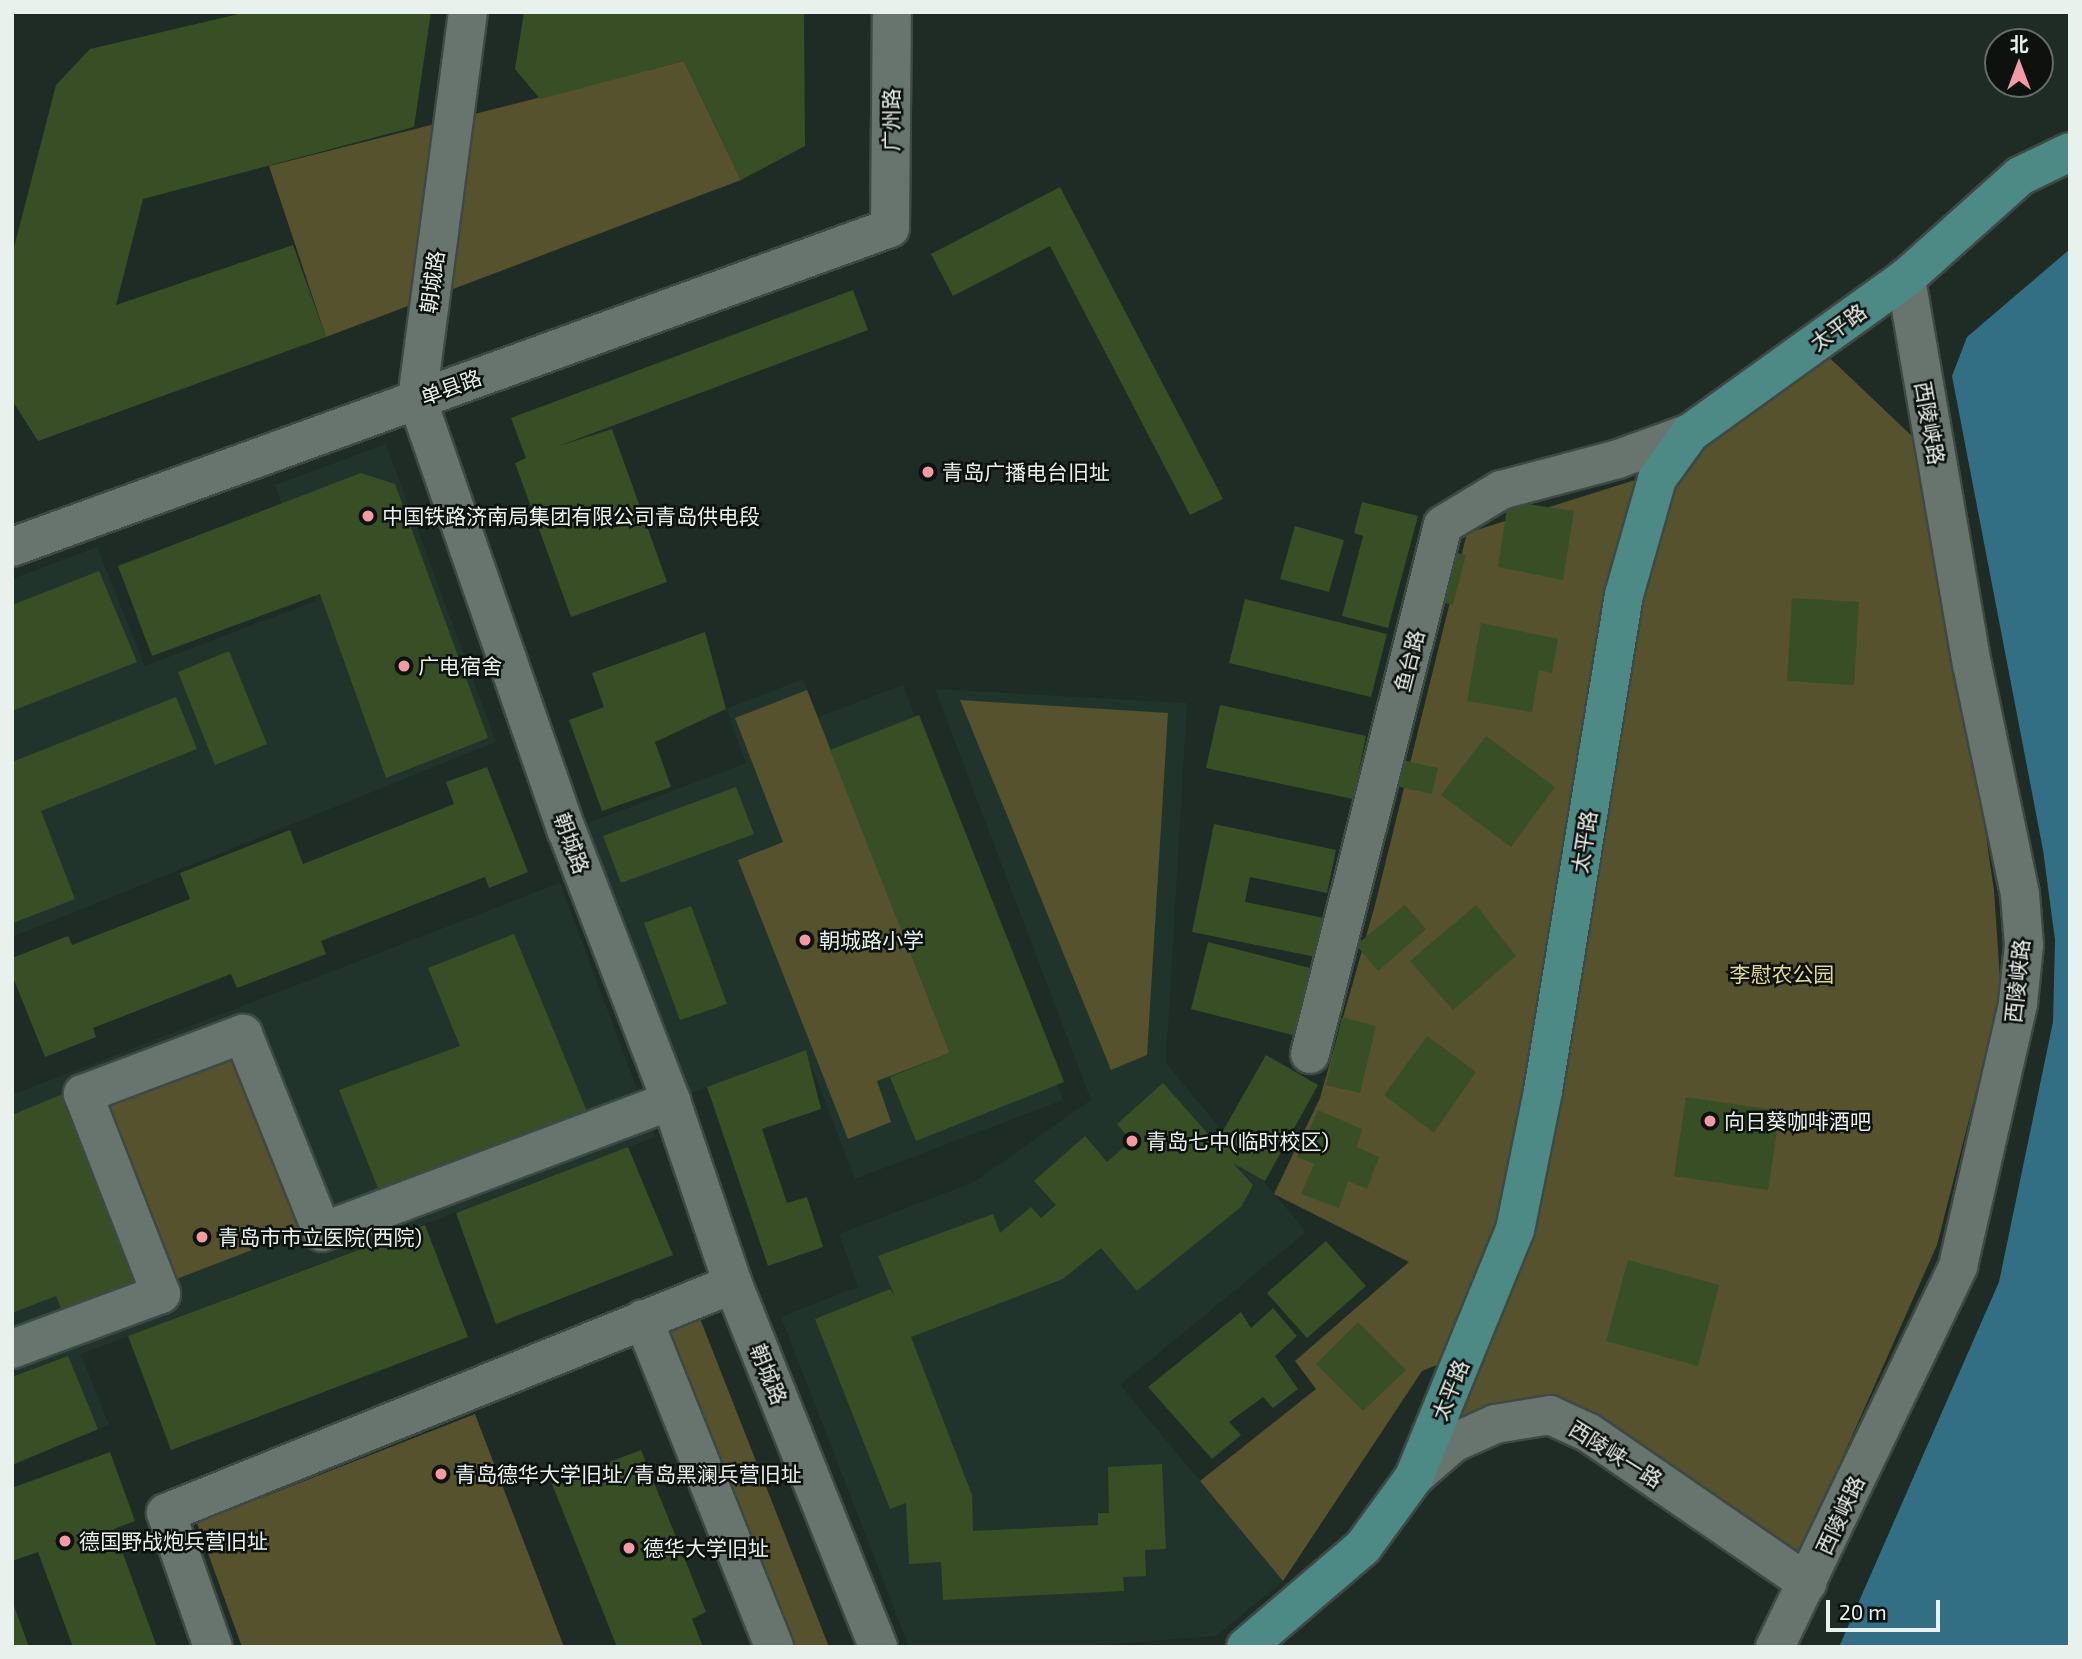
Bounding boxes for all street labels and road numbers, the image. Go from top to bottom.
street label: 广州路 [878,89,904,151]
street label: 朝城路 [415,249,449,315]
street label: 太平路 [1805,298,1871,356]
street label: 单县路 [417,364,485,410]
street label: 西陵峡路 [1910,379,1950,467]
street label: 鱼台路 [1389,627,1429,695]
street label: 朝城路 [549,809,595,877]
street label: 太平路 [1567,809,1601,875]
street label: 西陵峡路 [2000,938,2034,1024]
street label: 朝城路 [746,1340,792,1408]
street label: 太平路 [1427,1356,1473,1424]
street label: 西陵峡一路 [1565,1415,1667,1493]
street label: 西陵峡路 [1811,1472,1869,1558]

